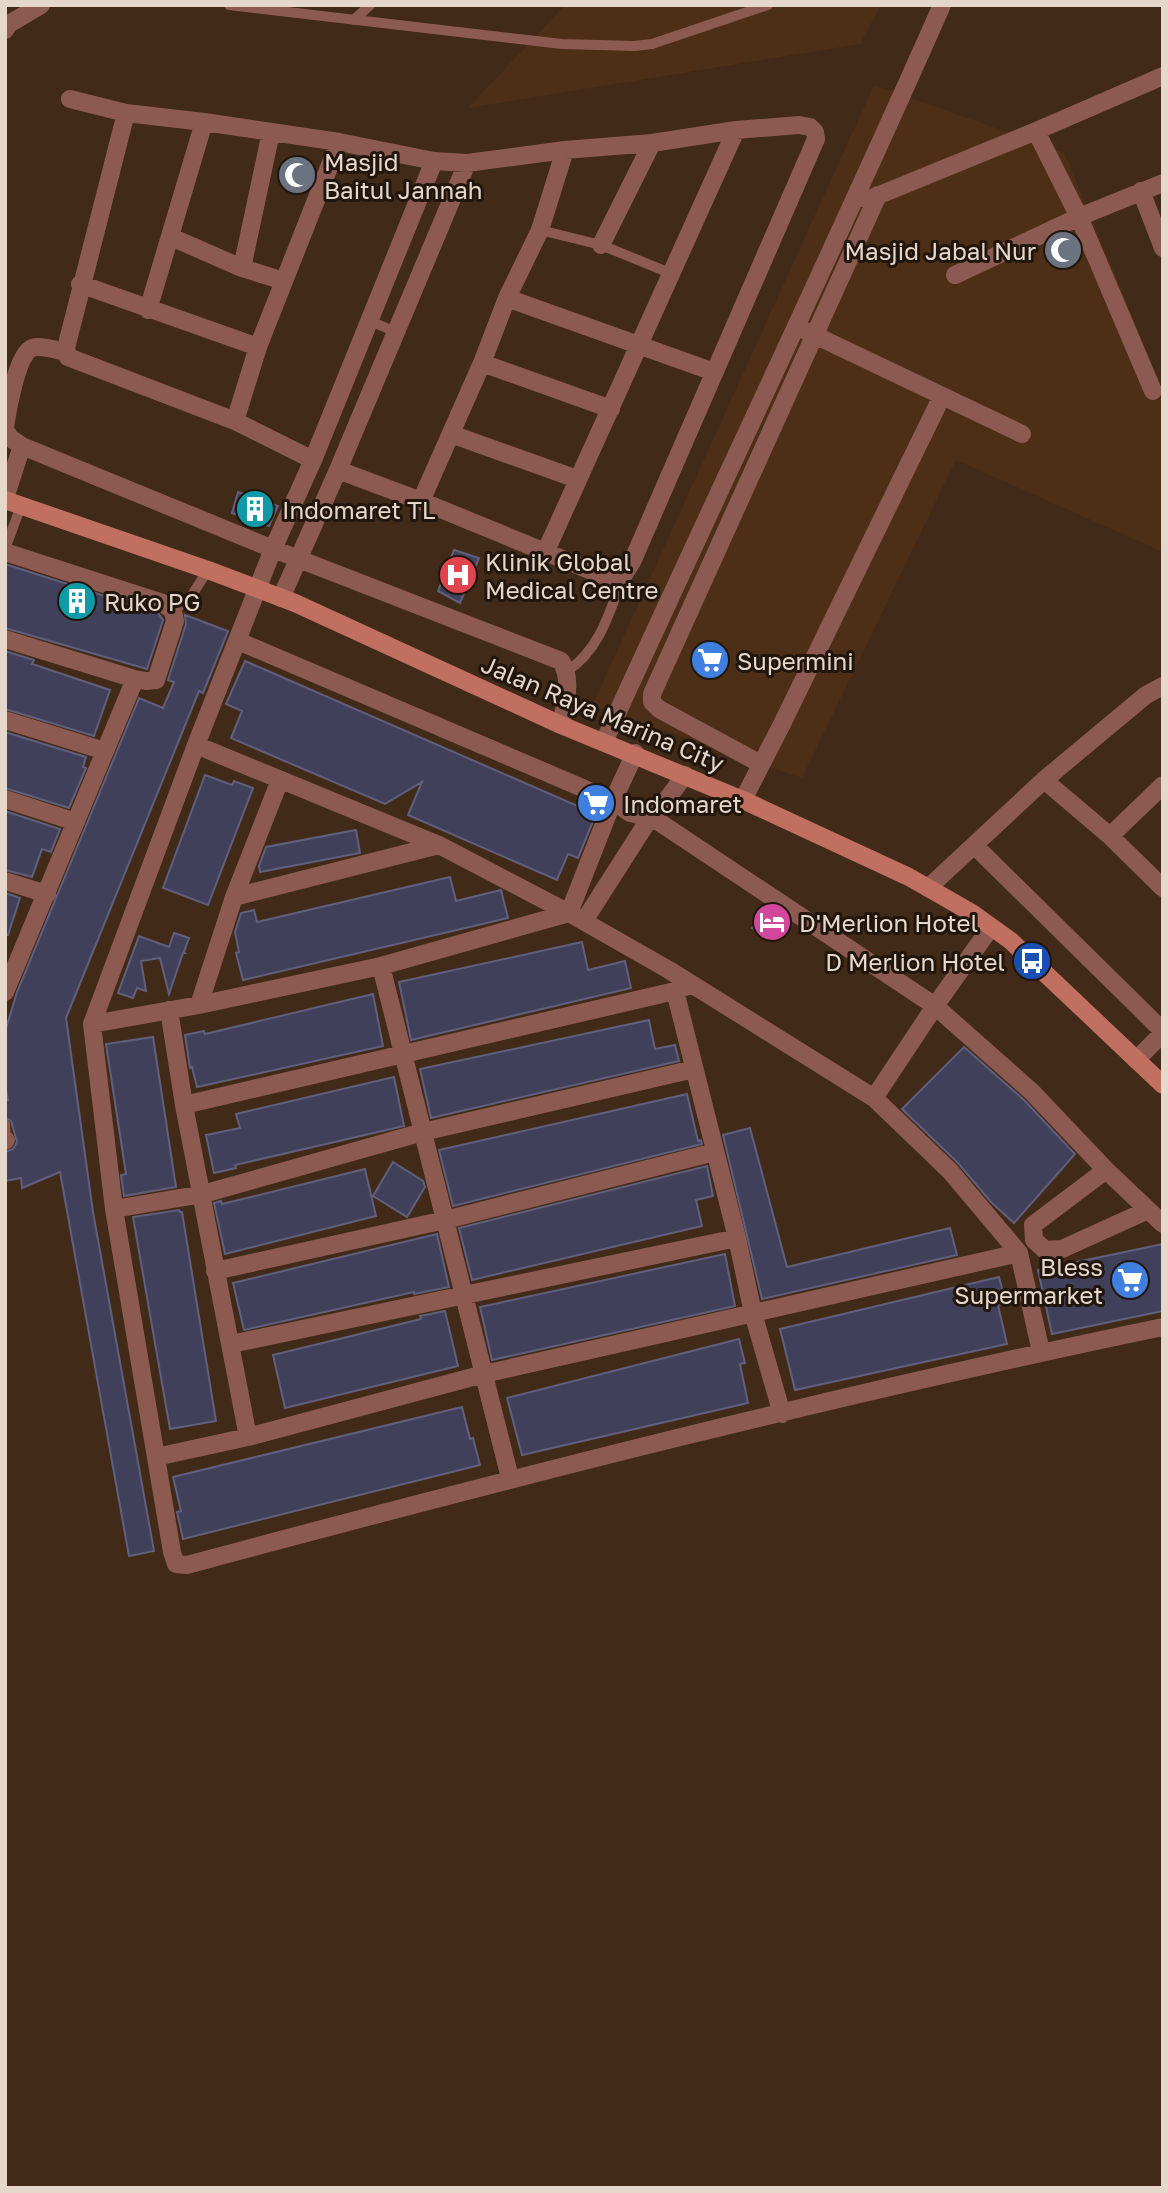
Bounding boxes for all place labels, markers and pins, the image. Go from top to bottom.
place label: Masjid Baitul Jannah [324,147,483,204]
mosque icon: Masjid Baitul Jannah [276,154,318,196]
mosque icon: Masjid Jabal Nur [1042,229,1084,271]
place label: Masjid Jabal Nur [844,236,1036,265]
building icon: Indomaret TL [234,488,276,530]
place label: Indomaret TL [282,495,436,524]
place label: Klinik Global Medical Centre [485,547,658,604]
hospital icon: Klinik Global Medical Centre [437,554,479,596]
building icon: Ruko PG [56,580,98,622]
place label: Ruko PG [104,587,200,616]
supermarket icon: Supermini [689,639,731,681]
place label: Supermini [737,646,854,675]
supermarket icon: Indomaret [575,782,617,824]
place label: Indomaret [623,789,742,818]
hotel icon: D'Merlion Hotel [751,901,793,943]
place label: D'Merlion Hotel [799,908,978,937]
bus stop icon: D Merlion Hotel [1011,940,1053,982]
place label: D Merlion Hotel [825,947,1005,976]
place label: Bless Supermarket [954,1252,1103,1309]
supermarket icon: Bless Supermarket [1109,1259,1151,1301]

